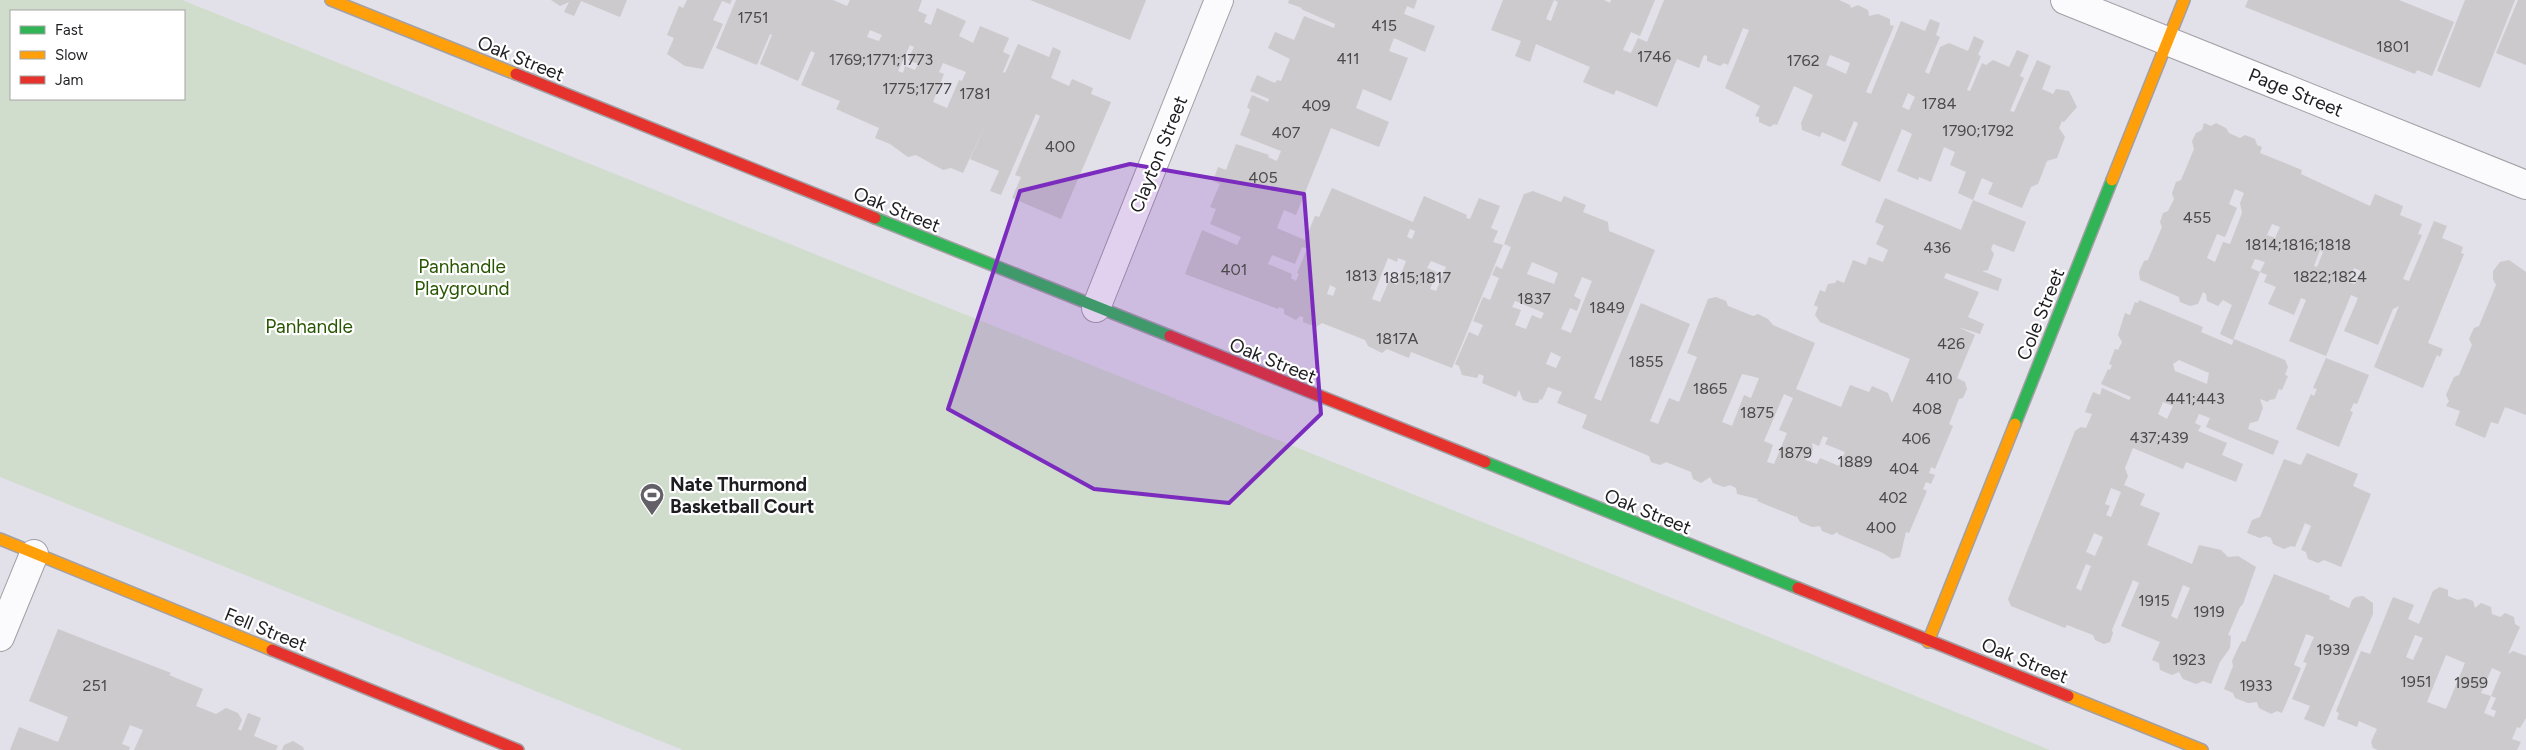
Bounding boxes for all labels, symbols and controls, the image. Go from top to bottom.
house number: 1751 [737,8,769,27]
legend [10,10,185,100]
house number: 415 [1371,16,1397,35]
text: Fast [55,21,84,39]
street label: Oak Street [474,31,568,86]
house number: 1801 [2376,37,2410,56]
text: Slow [55,46,88,64]
house number: 1746 [1637,47,1671,66]
house number: 411 [1336,49,1360,68]
house number: 1769;1771;1773 [829,50,933,69]
house number: 1762 [1786,51,1820,70]
street label: Page Street [2245,63,2346,122]
text: Jam [55,71,83,89]
house number: 1775;1777 [882,79,952,98]
house number: 1781 [959,84,991,103]
street label: Clayton Street [1125,92,1192,216]
house number: 1784 [1922,94,1957,113]
house number: 409 [1301,96,1331,115]
house number: 1790;1792 [1942,121,2014,140]
house number: 407 [1272,123,1301,142]
house number: 400 [1045,137,1075,156]
house number: 405 [1248,168,1278,187]
street label: Oak Street [850,182,944,237]
house number: 455 [2183,208,2211,227]
house number: 1814;1816;1818 [2245,235,2351,254]
house number: 436 [1923,238,1951,257]
park label: Panhandle Playground [414,255,510,300]
house number: 401 [1221,260,1247,279]
street label: Cole Street [2012,265,2069,364]
house number: 1813 [1345,266,1377,285]
house number: 1822;1824 [2293,267,2367,286]
house number: 1815;1817 [1383,268,1451,287]
house number: 1837 [1517,289,1551,308]
house number: 1849 [1589,298,1625,317]
park label: Panhandle [265,315,353,338]
house number: 1817A [1376,329,1418,348]
street label: Oak Street [1226,333,1320,388]
house number: 426 [1937,334,1965,353]
house number: 1855 [1629,352,1663,371]
house number: 410 [1926,369,1952,388]
house number: 1865 [1693,379,1727,398]
house number: 441;443 [2165,389,2225,408]
house number: 408 [1912,399,1942,418]
house number: 1875 [1740,403,1774,422]
house number: 437;439 [2129,428,2189,447]
house number: 406 [1901,429,1931,448]
house number: 1879 [1778,443,1812,462]
house number: 1889 [1837,452,1873,471]
house number: 404 [1889,459,1919,478]
place label: Nate Thurmond Basketball Court [670,473,815,518]
sports icon: Nate Thurmond Basketball Court [639,482,665,516]
street label: Oak Street [1601,484,1695,539]
house number: 402 [1878,488,1908,507]
house number: 400 [1866,518,1896,537]
house number: 1915 [2138,591,2170,610]
house number: 1919 [2193,602,2225,621]
street label: Fell Street [221,603,310,656]
street label: Oak Street [1978,633,2072,688]
house number: 1939 [2316,640,2350,659]
house number: 1923 [2172,650,2206,669]
house number: 1951 [2400,672,2432,691]
house number: 1959 [2454,673,2488,692]
house number: 251 [83,676,107,695]
house number: 1933 [2239,676,2273,695]

